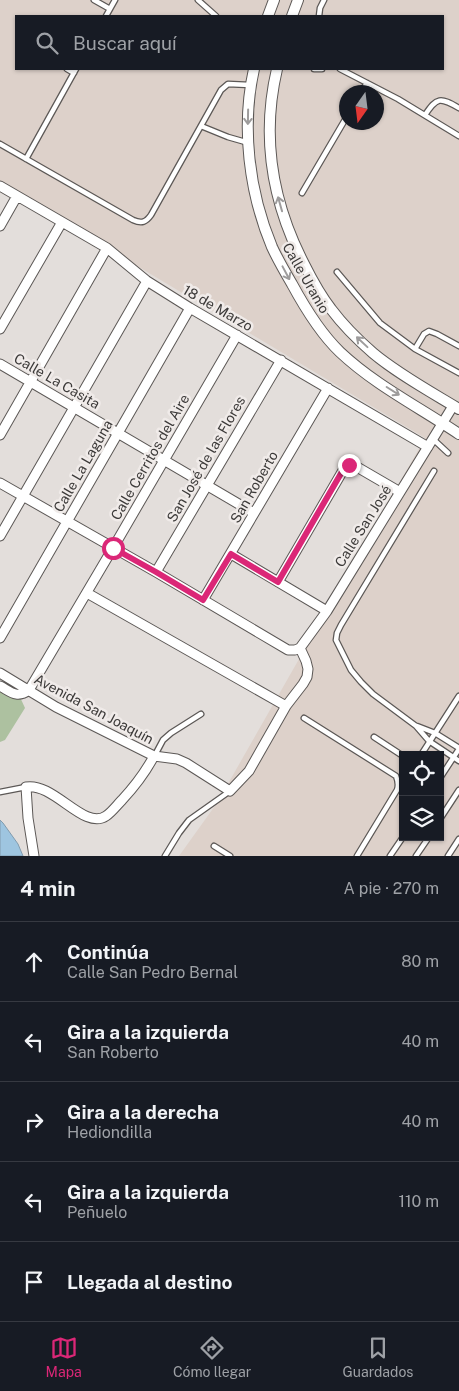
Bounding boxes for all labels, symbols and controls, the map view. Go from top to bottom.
search box [15,15,444,70]
icon: search [33,29,61,57]
text: Buscar aquí [73,32,177,54]
north arrow [339,85,384,130]
one-way arrow [243,108,253,125]
one-way arrow [275,196,284,212]
street label: Calle Uranio [279,240,333,316]
one-way arrow [282,265,291,280]
street label: 18 de Marzo [180,282,256,334]
one-way arrow [355,336,368,348]
street label: Calle La Casita [11,350,103,412]
one-way arrow [386,386,400,397]
street label: Calle Cerritos del Aire [107,391,193,523]
street label: San José de las Flores [163,393,249,525]
street label: Calle La Laguna [50,417,116,515]
street label: San Roberto [227,448,281,526]
route end [338,454,361,477]
street label: Calle San José [331,482,395,570]
route start [102,537,125,560]
street label: Avenida San Joaquín [32,671,156,747]
map controls [399,751,444,841]
button: locate [399,751,444,796]
button: layers [399,796,444,841]
text: 4 min [20,876,75,901]
text: A pie · 270 m [344,879,439,898]
text: Continúa [67,941,149,963]
icon: ahead [20,948,48,976]
text: 80 m [401,952,439,971]
text: Calle San Pedro Bernal [67,963,238,982]
text: Gira a la izquierda [67,1021,229,1043]
icon: left [20,1028,48,1056]
text: 40 m [401,1032,439,1051]
text: San Roberto [67,1043,159,1062]
text: Gira a la derecha [67,1101,219,1123]
icon: right [20,1108,48,1136]
text: 40 m [401,1112,439,1131]
text: Hediondilla [67,1123,152,1142]
text: Gira a la izquierda [67,1181,229,1203]
icon: left [20,1188,48,1216]
text: 110 m [398,1192,439,1211]
text: Peñuelo [67,1203,127,1222]
icon: arrive [20,1268,48,1296]
text: Llegada al destino [67,1271,232,1293]
tab: Mapa [46,1334,82,1380]
tab: Cómo llegar [173,1334,251,1380]
tab: Guardados [343,1334,413,1380]

